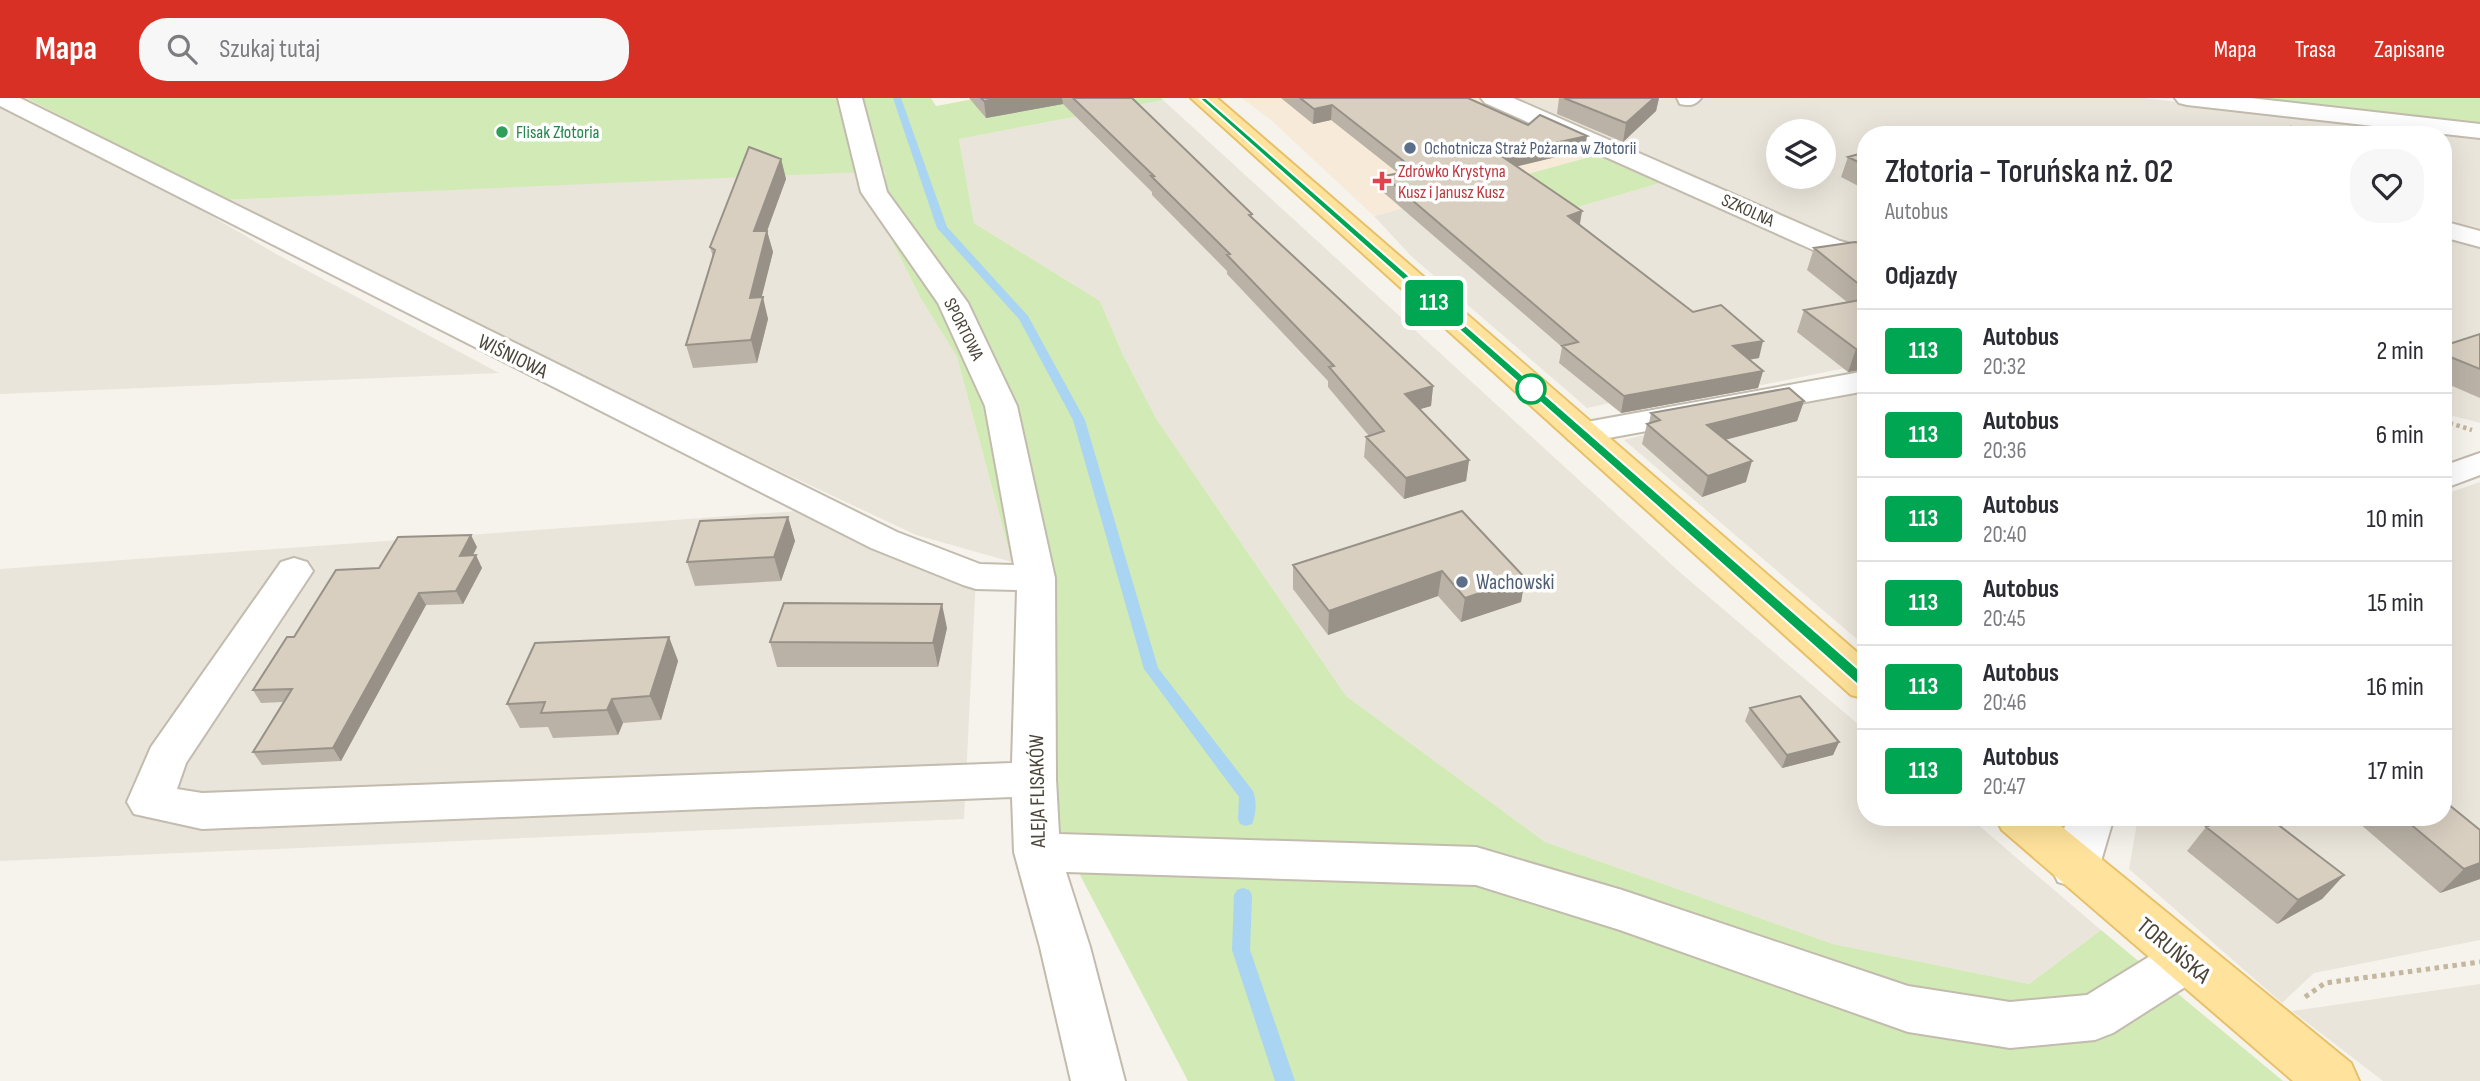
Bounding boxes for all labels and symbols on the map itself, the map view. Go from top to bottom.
place label: Flisak Złotoria [516,122,600,143]
marker: Flisak Złotoria [494,124,510,140]
place label: Ochotnicza Straż Pożarna w Złotorii [1424,138,1636,159]
marker: Ochotnicza Straż Pożarna w Złotorii [1402,140,1418,156]
place label: Zdrówko Krystyna Kusz i Janusz Kusz [1398,161,1506,203]
marker: Zdrówko Krystyna Kusz i Janusz Kusz [1372,171,1392,191]
street label: SZKOLNA [1718,190,1778,231]
line badge: 113 [1394,280,1474,326]
street label: SPORTOWA [939,295,988,364]
street label: WIŚNIOWA [474,329,553,384]
unlabelled marker [1516,374,1546,404]
place label: Wachowski [1476,570,1554,595]
marker: Wachowski [1454,574,1470,590]
street label: ALEJA FLISAKÓW [1024,734,1051,849]
street label: TORUŃSKA [2131,911,2217,990]

